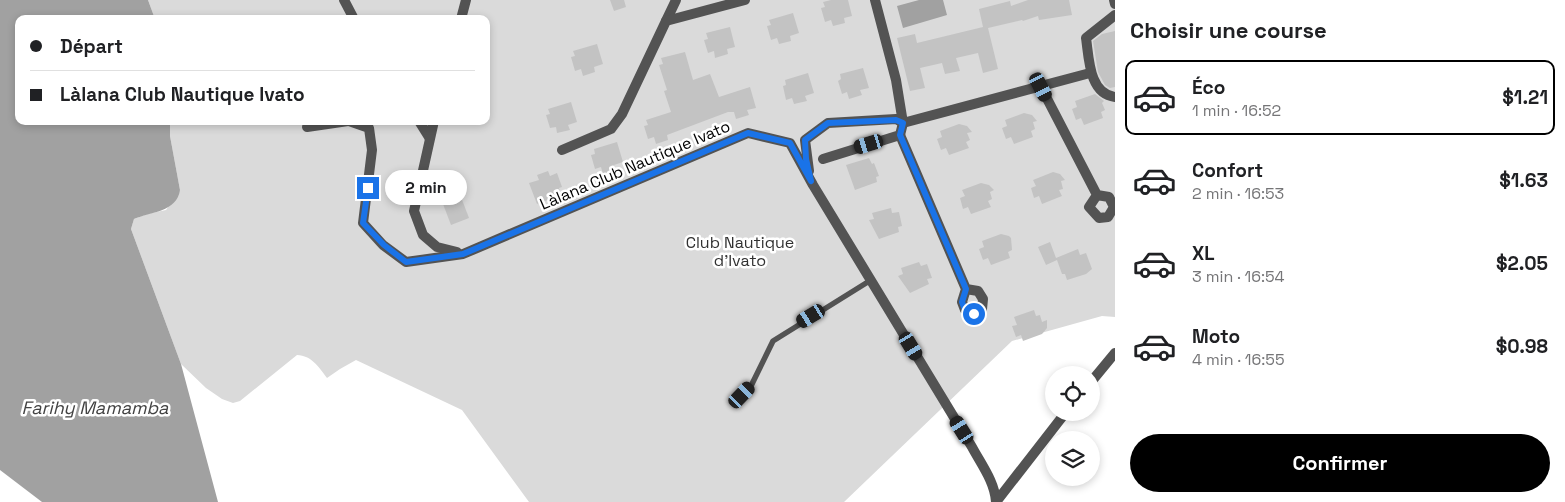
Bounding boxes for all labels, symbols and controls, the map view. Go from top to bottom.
text: Choisir une course [1130,16,1327,44]
text: Départ [60,34,123,59]
car [1027,70,1054,104]
icon: car [1132,75,1177,120]
text: Éco [1192,75,1225,100]
text: Làlana Club Nautique Ivato [60,82,305,107]
text: $1.21 [1502,85,1548,110]
text: 1 min · 16:52 [1192,100,1281,121]
street label: Làlana Club Nautique Ivato [537,115,733,215]
car [852,132,885,156]
icon: car [1132,158,1177,203]
text: Confort [1192,158,1263,183]
text: $1.63 [1499,168,1548,193]
callout: 2 min [386,170,468,206]
route end [357,177,379,199]
text: 2 min [405,177,447,198]
text: 2 min · 16:53 [1192,183,1284,204]
park label: Club Nautique d'Ivato [686,232,794,271]
icon: car [1132,241,1177,286]
text: XL [1192,241,1215,266]
text: $2.05 [1496,251,1548,276]
text: 3 min · 16:54 [1192,266,1285,287]
car [794,302,827,330]
route start [963,303,985,325]
icon: car [1132,324,1177,369]
text: Moto [1192,324,1240,349]
car [896,329,925,363]
text: $0.98 [1496,334,1548,359]
text: 4 min · 16:55 [1192,349,1285,370]
map controls [1045,366,1100,486]
button: locate [1045,366,1100,421]
car [726,379,757,411]
water label: Farihy Mamamba [22,396,169,419]
car [947,413,976,447]
button: layers [1045,431,1100,486]
button: Confirmer [1130,434,1550,492]

